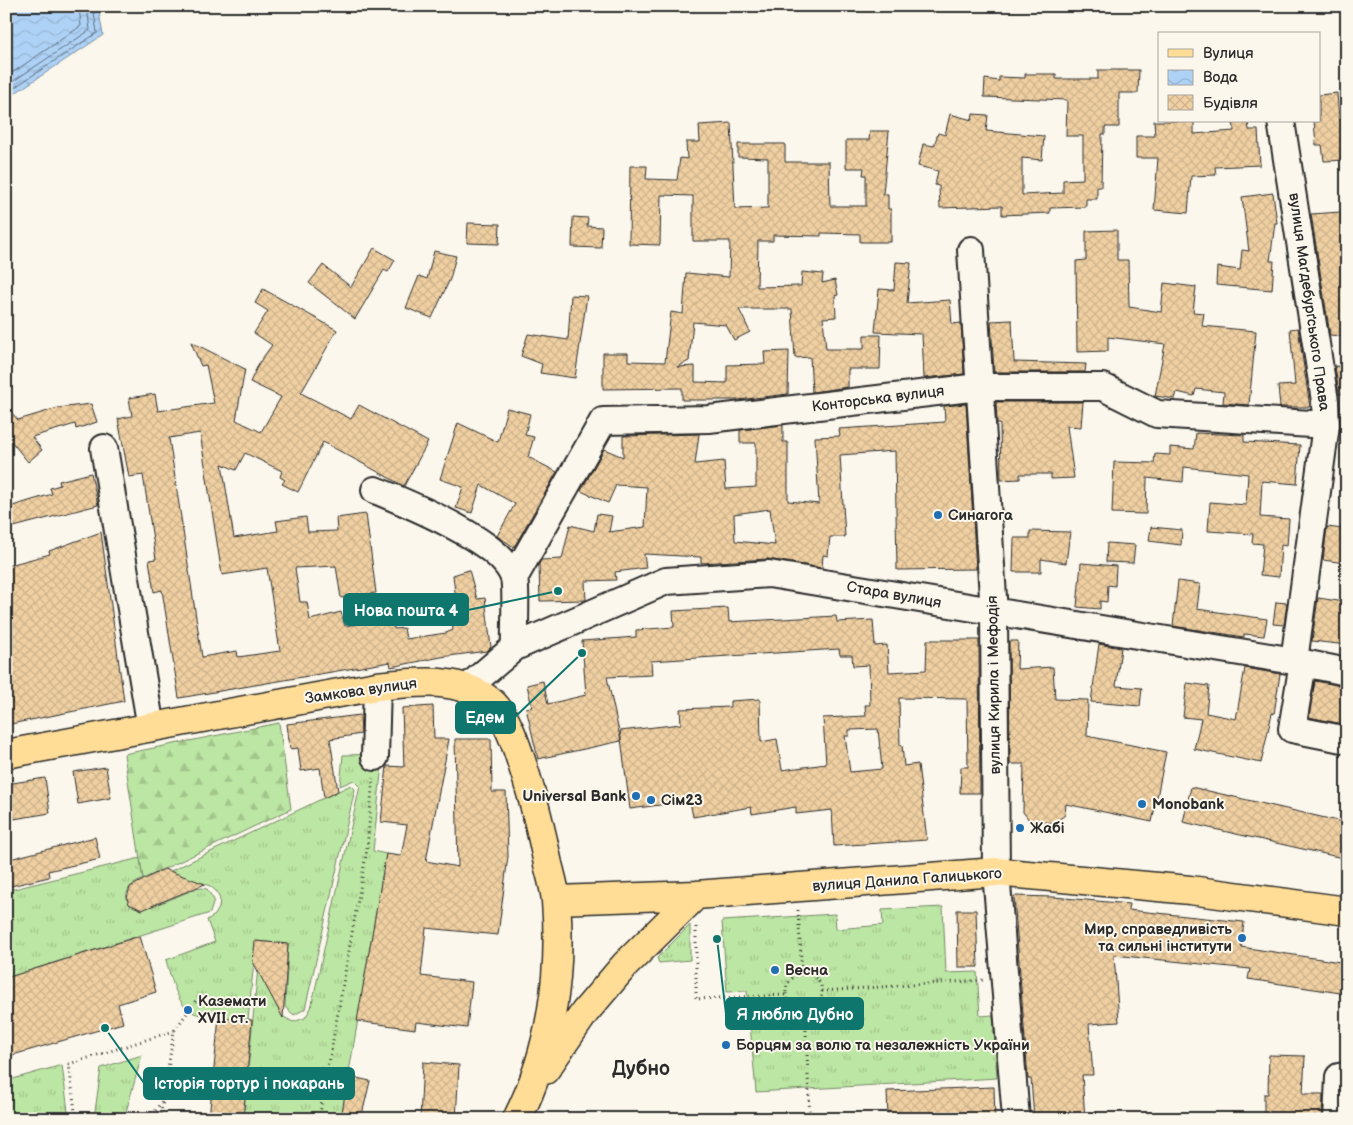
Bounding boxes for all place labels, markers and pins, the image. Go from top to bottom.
place label: Синагога [948,506,1013,525]
marker: Синагога [932,509,944,521]
callout: Нова пошта 4 [344,594,468,625]
callout: Едем [456,702,515,733]
place label: Universal Bank [523,787,626,806]
marker: Universal Bank [630,790,642,802]
place label: Сім23 [661,791,703,810]
marker: Сім23 [645,794,657,806]
place label: Monobank [1152,795,1224,814]
marker: Monobank [1136,798,1148,810]
place label: Жабі [1030,819,1065,838]
marker: Жабі [1014,822,1026,834]
place label: Мир, справедливість та сильні інститути [1084,920,1232,956]
marker: Мир, справедливість та сильні інститути [1236,932,1248,944]
place label: Весна [785,961,828,980]
marker: Весна [769,964,781,976]
place label: Каземати XVII ст. [198,992,267,1028]
callout: Я люблю Дубно [726,998,863,1029]
marker: Каземати XVII ст. [182,1004,194,1016]
place label: Борцям за волю та незалежність України [736,1036,1030,1055]
marker: Борцям за волю та незалежність України [720,1039,732,1051]
callout: Історія тортур і покарань [144,1068,354,1099]

